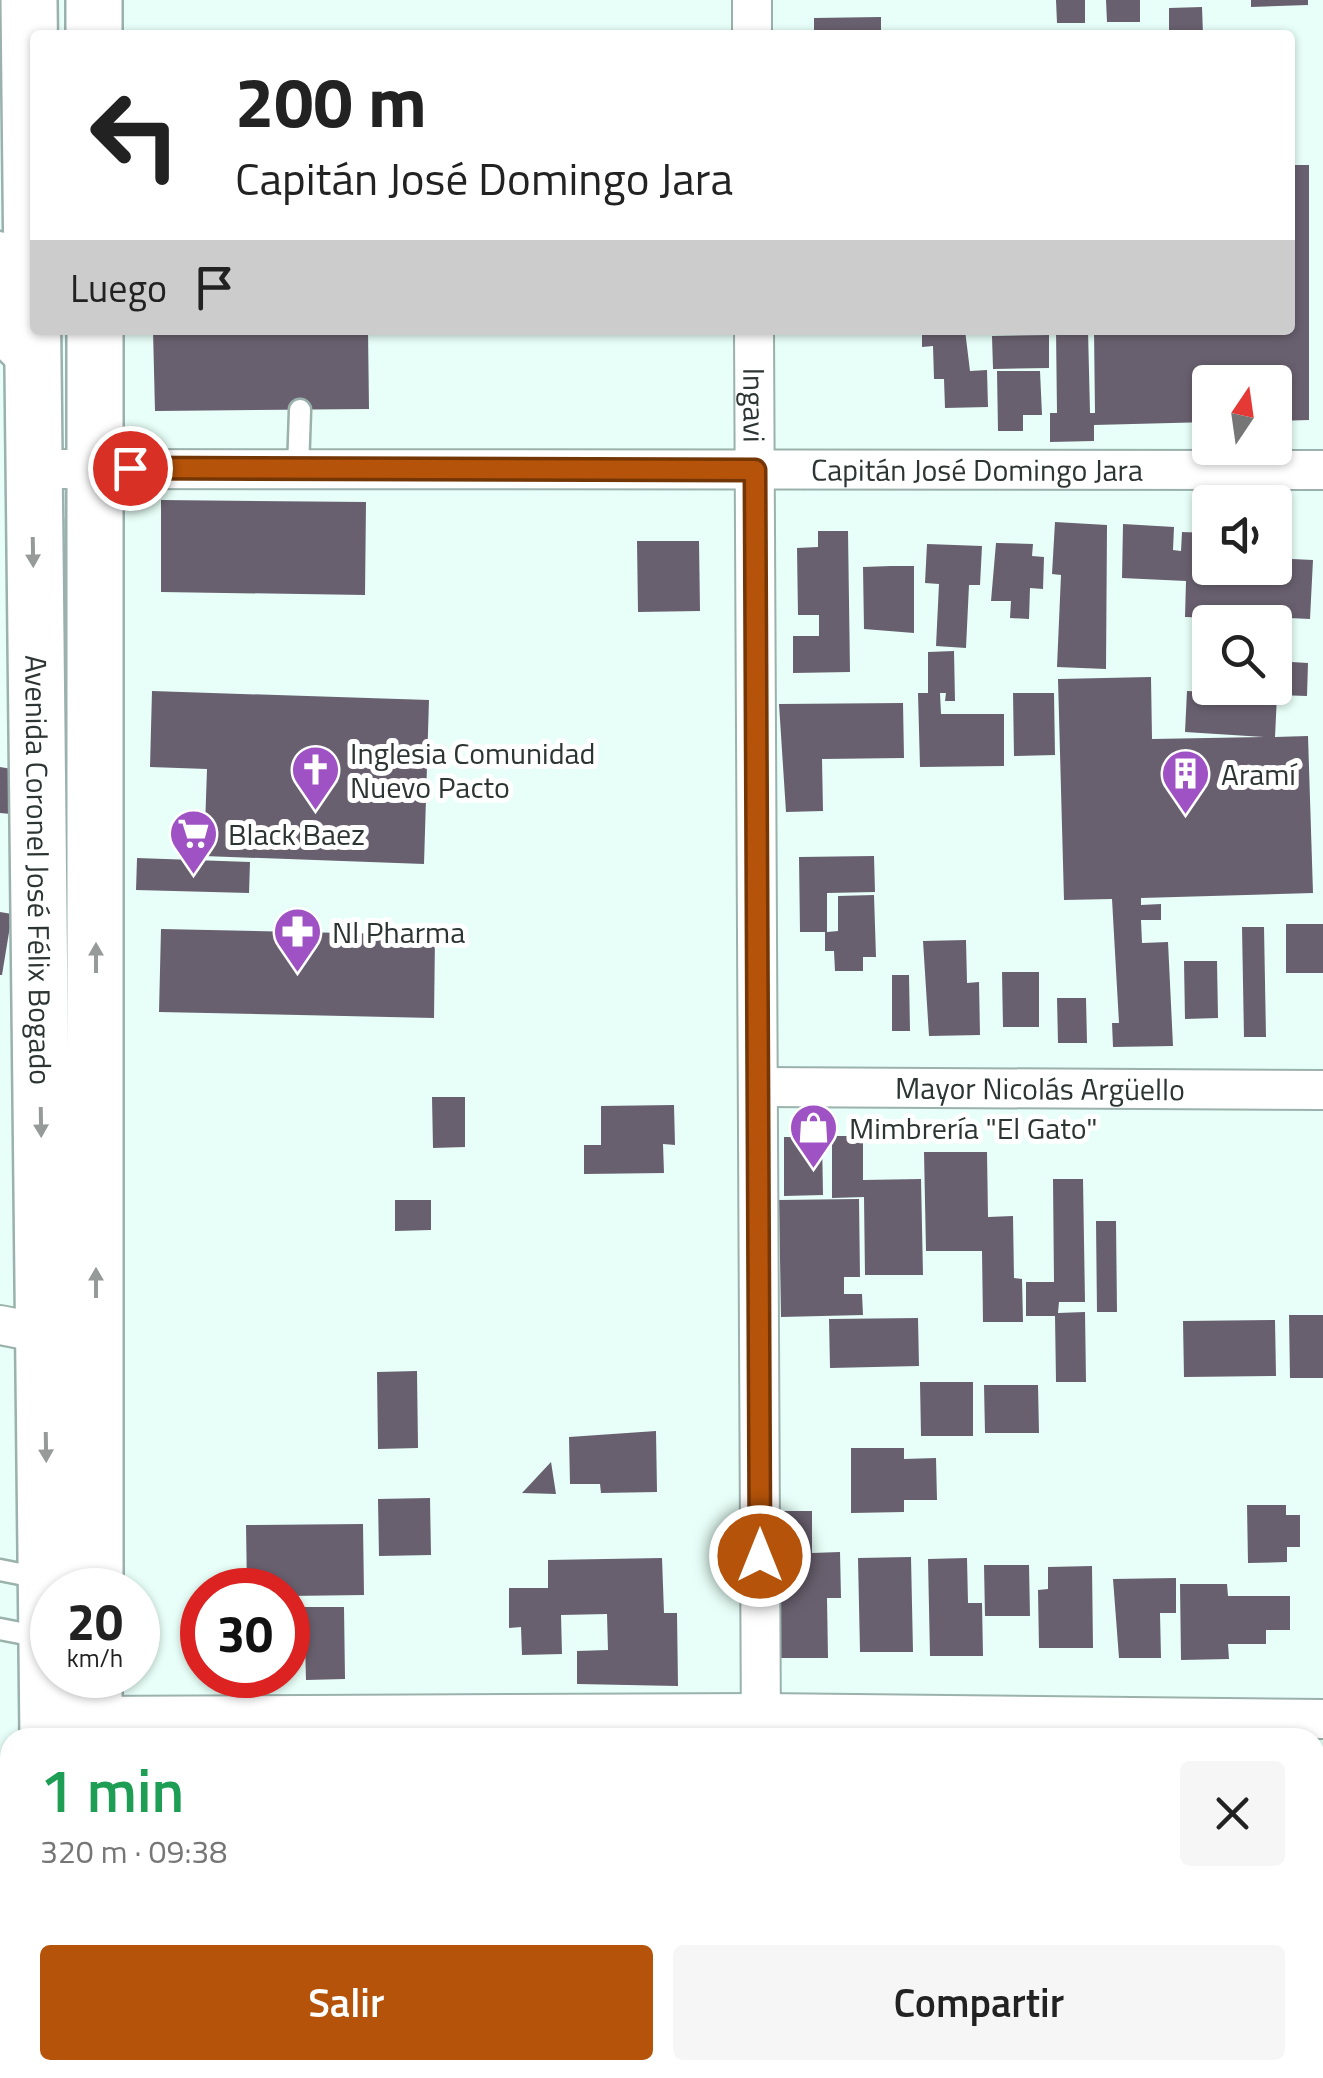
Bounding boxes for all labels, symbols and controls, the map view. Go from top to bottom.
text: 200 m [235,48,427,154]
icon: left [70,70,200,200]
text: Capitán José Domingo Jara [235,144,733,212]
text: Luego [70,259,167,317]
icon: arrive [187,260,242,315]
north arrow [1192,365,1292,465]
map controls [1192,365,1292,705]
street label: Ingavi [731,367,778,443]
pin [88,426,173,511]
icon: arrive [103,441,158,496]
street label: Capitán José Domingo Jara [811,447,1143,493]
button: sound [1192,485,1292,585]
one-way arrow [25,537,41,569]
button: search [1192,605,1292,705]
street label: Avenida Coronel José Félix Bogado [13,655,64,1085]
place label: Inglesia Comunidad Nuevo Pacto [350,730,595,810]
church icon: Inglesia Comunidad Nuevo Pacto [289,744,341,812]
building icon: Aramí [1160,748,1212,816]
place label: Aramí [1221,751,1298,797]
supermarket icon: Black Baez [167,808,219,876]
place label: Black Baez [228,811,365,857]
pharmacy icon: Nl Pharma [271,906,323,974]
place label: Nl Pharma [332,909,465,955]
one-way arrow [88,941,104,973]
street label: Mayor Nicolás Argüello [895,1065,1185,1112]
shop icon: Mimbrería "El Gato" [788,1102,840,1170]
place label: Mimbrería "El Gato" [849,1105,1097,1151]
one-way arrow [34,1107,50,1139]
one-way arrow [88,1266,104,1298]
one-way arrow [38,1432,54,1464]
position arrow [708,1504,812,1608]
speed limit sign: 30 [180,1568,310,1698]
text: 20 [67,1583,123,1659]
text: km/h [67,1639,123,1677]
text: 1 min [40,1744,184,1835]
button: close [1180,1761,1285,1866]
text: 320 m · 09:38 [40,1827,227,1875]
button: Salir [40,1945,653,2060]
button: Compartir [673,1945,1285,2060]

